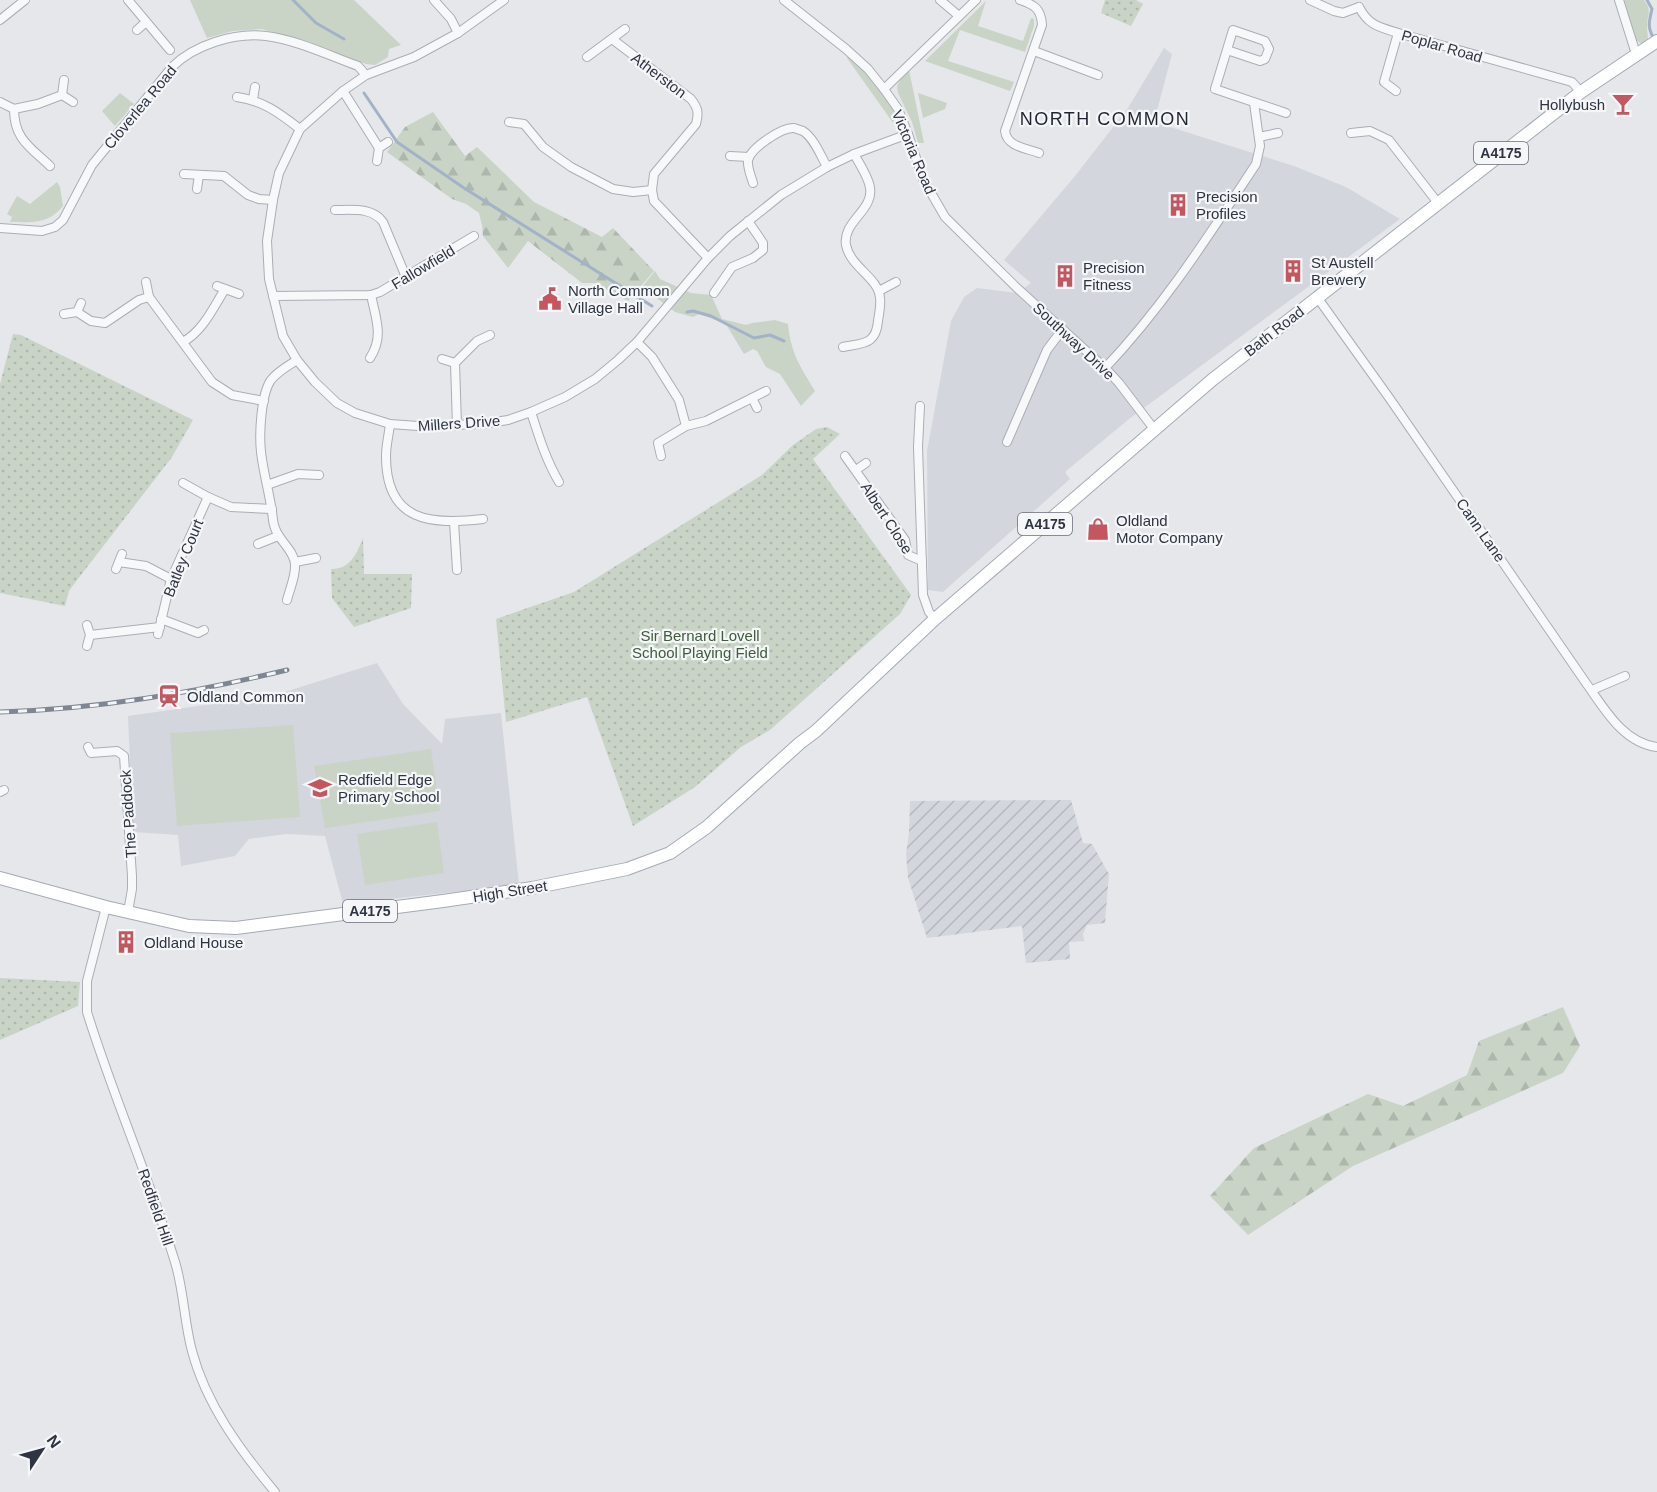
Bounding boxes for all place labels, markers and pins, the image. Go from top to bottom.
bar icon: Hollybush [1610,91,1636,117]
place label: Hollybush [1539,96,1605,113]
place label: Precision Profiles [1196,188,1258,222]
building icon: Precision Profiles [1165,192,1191,218]
place label: St Austell Brewery [1311,254,1374,288]
building icon: St Austell Brewery [1280,258,1306,284]
place label: Precision Fitness [1083,259,1145,293]
building icon: Precision Fitness [1052,263,1078,289]
place label: North Common Village Hall [568,282,670,316]
public building icon: North Common Village Hall [537,286,563,312]
place label: Oldland Motor Company [1116,512,1223,546]
shop icon: Oldland Motor Company [1085,516,1111,542]
station icon: Oldland Common [156,683,182,709]
place label: Oldland Common [187,688,304,705]
place label: Redfield Edge Primary School [338,771,440,805]
school or university icon: Redfield Edge Primary School [307,775,333,801]
building icon: Oldland House [113,929,139,955]
place label: Oldland House [144,934,243,951]

